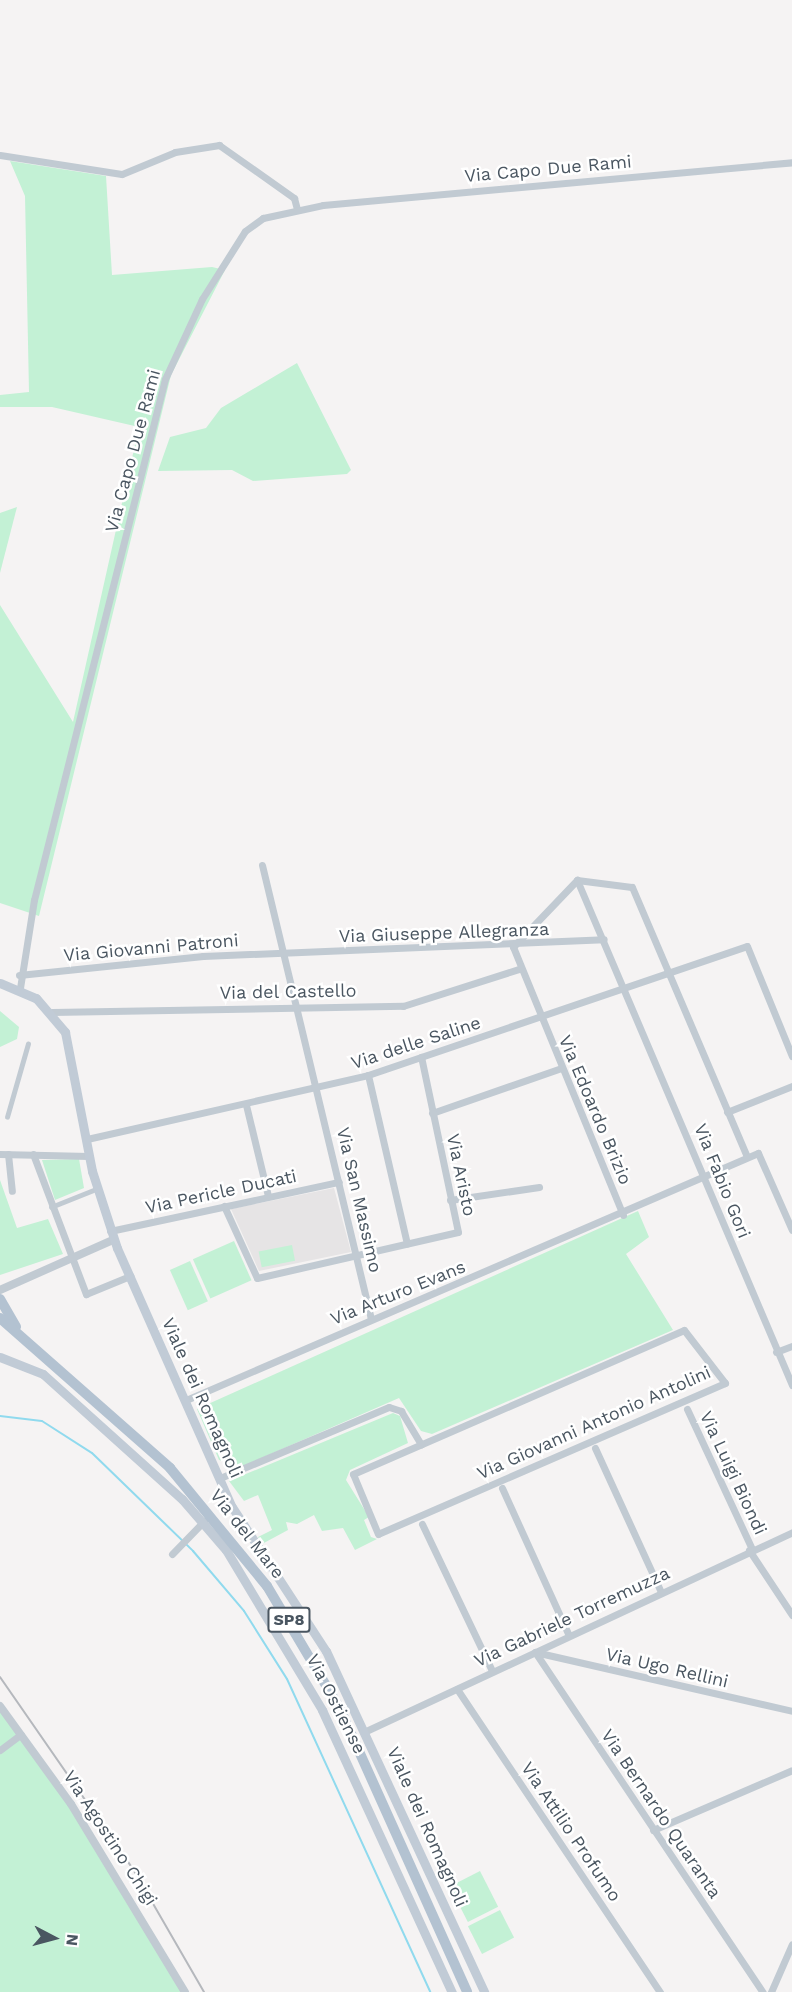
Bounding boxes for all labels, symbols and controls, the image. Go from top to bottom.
street label: Via Capo Due Rami [463,151,633,187]
street label: Via Capo Due Rami [101,367,165,535]
street label: Via Giuseppe Allegranza [338,919,550,947]
street label: Via Giovanni Patroni [62,930,240,966]
street label: Via del Castello [219,980,357,1004]
street label: Via delle Saline [348,1012,484,1074]
street label: Via Edoardo Brizio [554,1032,636,1188]
street label: Via Fabio Gori [689,1120,755,1242]
street label: Via San Massimo [332,1125,386,1275]
street label: Via Aristo [442,1131,480,1219]
street label: Via Pericle Ducati [143,1165,299,1219]
street label: Via Arturo Evans [327,1256,469,1330]
street label: Viale dei Romagnoli [157,1315,247,1481]
street label: Via Giovanni Antonio Antolini [473,1361,715,1485]
street label: Via Luigi Biondi [695,1408,771,1538]
street label: Via del Mare [205,1484,289,1584]
street label: Via Gabriele Torremuzza [470,1562,674,1672]
road number: SP8 [266,1607,312,1633]
street label: Via Ugo Rellini [603,1643,731,1693]
street label: Via Ostiense [302,1650,370,1758]
street label: Via Bernardo Quaranta [596,1725,726,1903]
street label: Viale dei Romagnoli [382,1744,472,1910]
street label: Via Attilio Profumo [516,1758,626,1906]
street label: Via Agostino Chigi [58,1766,162,1910]
north arrow [24,1908,84,1968]
text: N [62,1933,82,1947]

